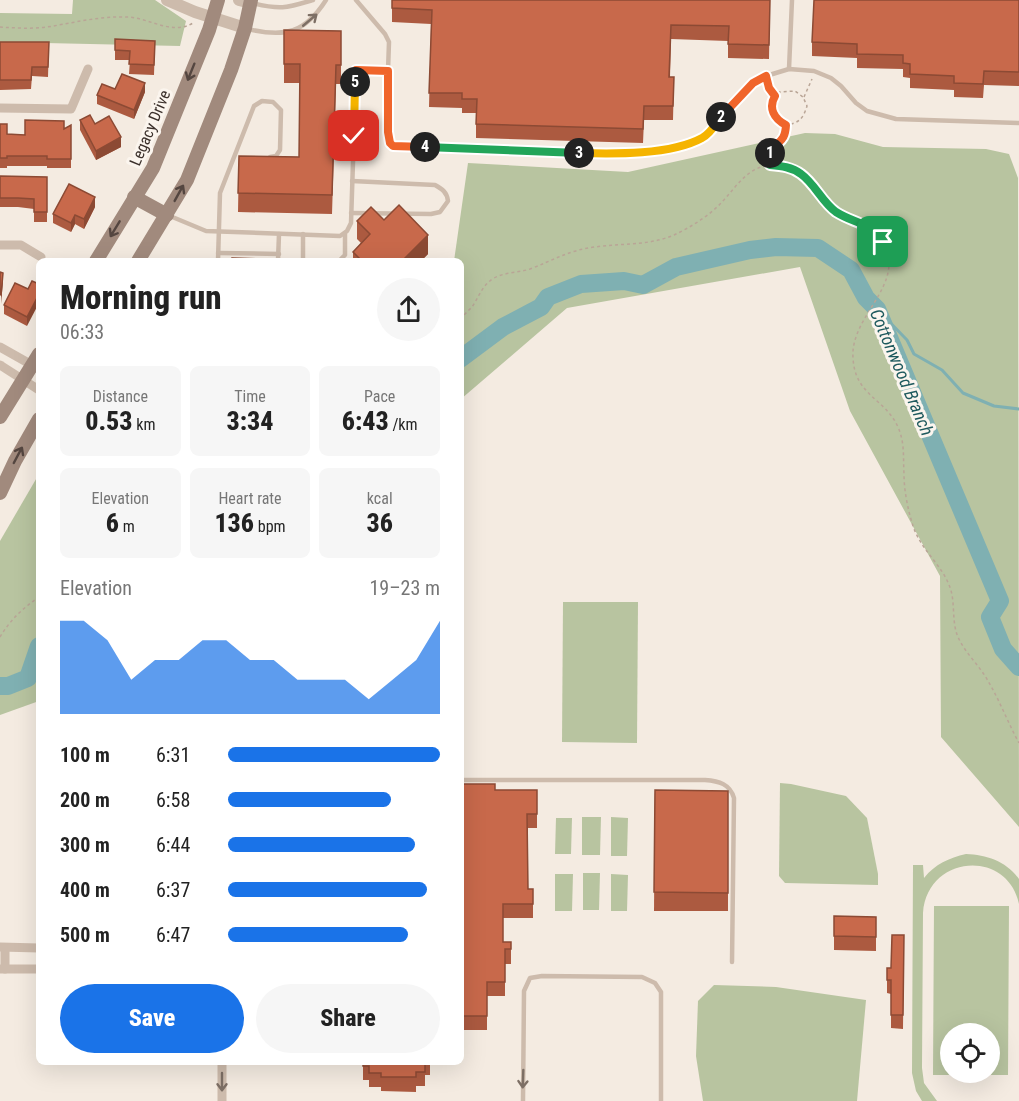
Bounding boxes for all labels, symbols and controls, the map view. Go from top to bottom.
one-way arrow [302,13,317,27]
one-way arrow [185,63,196,81]
pin: 5 [340,67,370,97]
text: 5 [351,72,359,91]
street label: Legacy Drive [126,87,174,169]
pin: 2 [706,102,736,132]
text: 2 [717,107,725,126]
pin [328,110,379,161]
icon: check [337,119,370,152]
pin: 4 [410,132,440,162]
text: 4 [421,137,429,156]
pin: 3 [564,138,594,168]
pin: 1 [755,138,785,168]
text: 3 [575,143,583,162]
text: 1 [766,143,774,162]
one-way arrow [174,185,186,202]
pin [857,216,908,267]
one-way arrow [108,220,120,237]
icon: arrive [866,225,899,258]
text: Morning run [60,278,222,317]
button: share [377,278,440,341]
water label: Cottonwood Branch [866,306,938,438]
text: 06:33 [60,320,104,344]
text: Distance [93,387,148,406]
text: Time [234,387,266,406]
text: Pace [364,387,395,406]
text: 0.53 [85,406,133,436]
text: 3:34 [226,406,273,436]
text: 6:43 [342,406,389,436]
text: km [133,415,155,434]
text: /km [389,415,418,434]
one-way arrow [12,447,24,464]
text: Elevation [92,489,149,508]
text: Heart rate [218,489,282,508]
text: kcal [367,489,393,508]
text: 6 [106,508,119,538]
text: 136 [214,508,254,538]
text: 36 [366,508,393,538]
text: m [119,517,135,536]
text: bpm [254,517,286,536]
text: Elevation [60,576,132,600]
text: 19–23 m [369,576,440,600]
text: 100 m [60,743,110,767]
text: 6:31 [156,743,190,767]
text: 200 m [60,788,110,812]
text: 6:58 [156,788,190,812]
text: 300 m [60,833,110,857]
text: 6:44 [156,833,190,857]
text: 400 m [60,878,110,902]
text: 6:37 [156,878,190,902]
text: 500 m [60,923,110,947]
text: 6:47 [156,923,190,947]
button: Save [60,984,244,1053]
button: Share [256,984,440,1053]
map controls [940,1023,1000,1083]
button: locate [940,1023,1000,1083]
one-way arrow [517,1069,529,1089]
one-way arrow [216,1071,228,1091]

